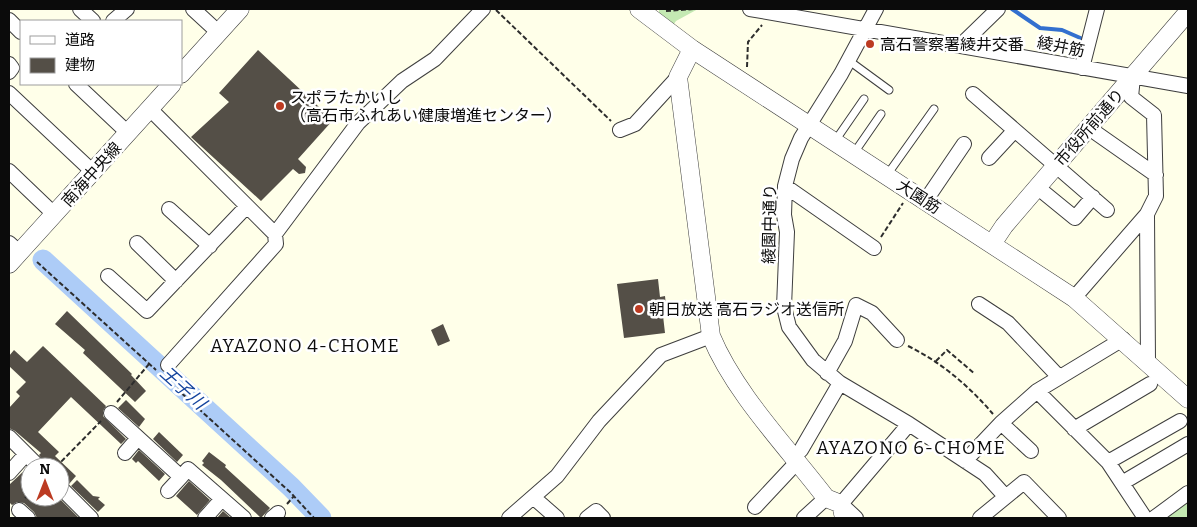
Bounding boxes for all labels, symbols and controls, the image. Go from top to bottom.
legend [20,20,182,85]
text: 道路 [65,31,95,49]
street label: 綾井筋 [1036,33,1086,60]
place label: 高石警察署綾井交番 [880,35,1024,54]
marker: 高石警察署綾井交番 [864,38,876,50]
text: 建物 [65,56,95,74]
street label: 市役所前通り [1051,85,1128,170]
place label: スポラたかいし （高石市ふれあい健康増進センター） [290,88,562,125]
marker: スポラたかいし （高石市ふれあい健康増進センター） [274,100,286,112]
street label: 南海中央線 [58,138,125,210]
street label: 大園筋 [893,175,944,217]
street label: 綾園中通り [759,184,780,264]
place label: 朝日放送 高石ラジオ送信所 [649,300,844,319]
marker: 朝日放送 高石ラジオ送信所 [633,303,645,315]
district label: AYAZONO 4-CHOME [210,335,400,357]
water label: 王子川 [156,362,212,416]
district label: AYAZONO 6-CHOME [816,437,1006,459]
north arrow [20,457,70,507]
text: N [40,461,51,478]

